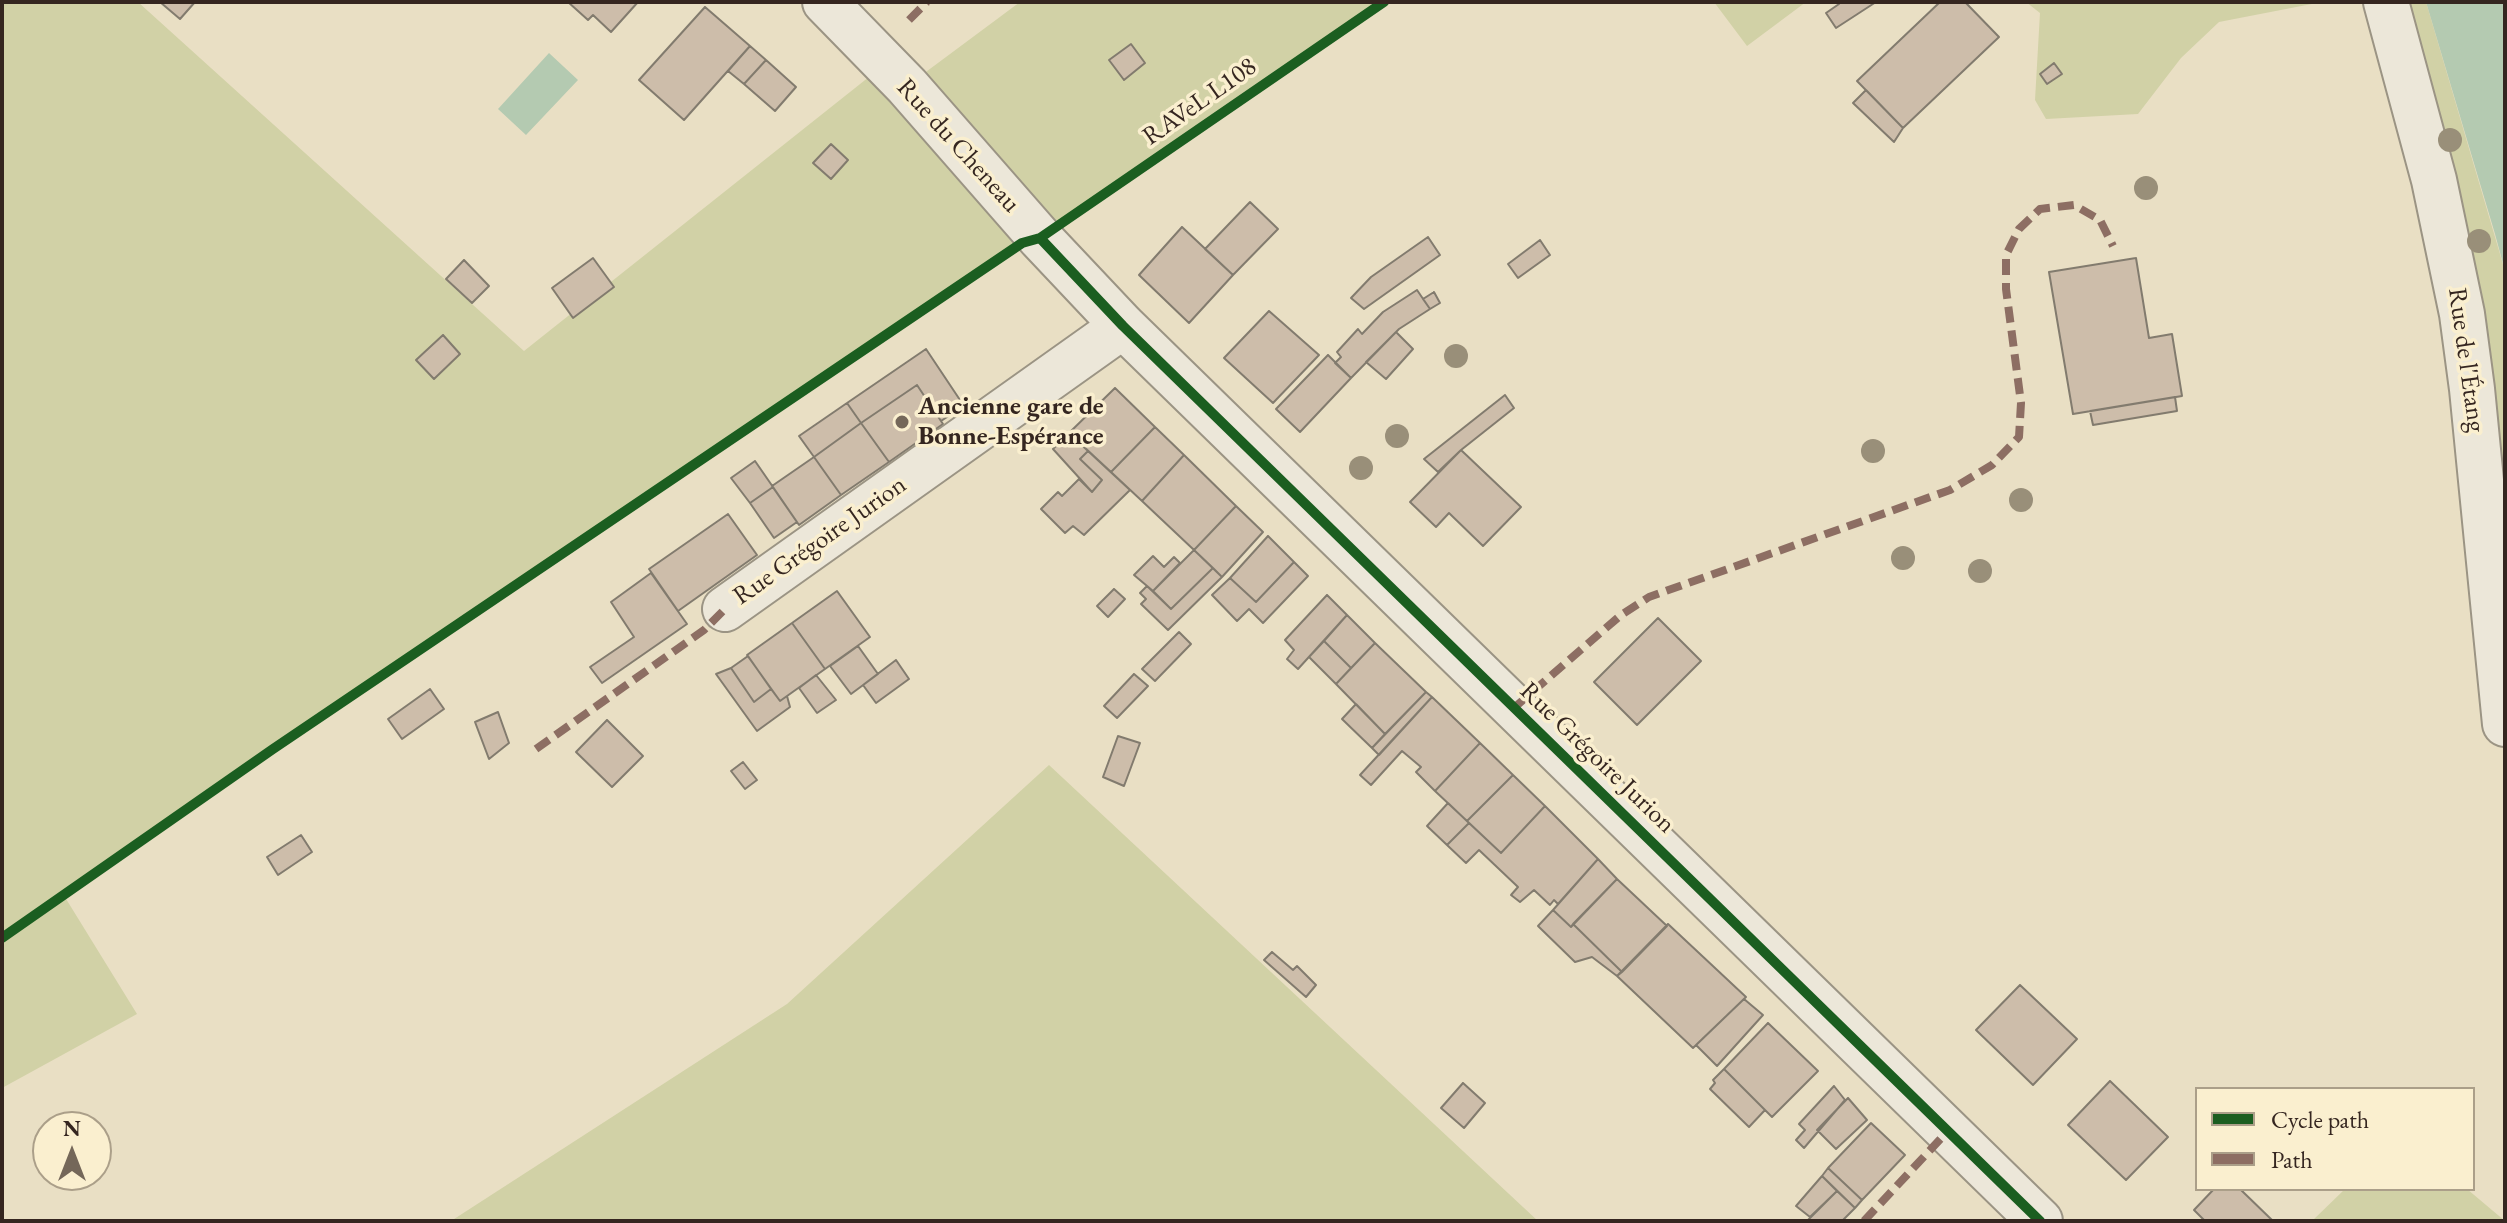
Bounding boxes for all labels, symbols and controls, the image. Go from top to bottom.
street label: RAVeL L108 [1137,51,1263,153]
street label: Rue du Cheneau [890,73,1026,219]
street label: Rue de l'Étang [2440,286,2492,434]
place label: Ancienne gare de Bonne-Espérance [918,391,1104,452]
marker: Ancienne gare de Bonne-Espérance [893,413,911,431]
street label: Rue Grégoire Jurion [727,470,913,612]
street label: Rue Grégoire Jurion [1513,676,1681,840]
legend [2195,1087,2475,1191]
text: Cycle path [2271,1104,2369,1135]
north arrow [32,1111,112,1191]
text: N [63,1114,81,1143]
text: Path [2271,1144,2313,1175]

